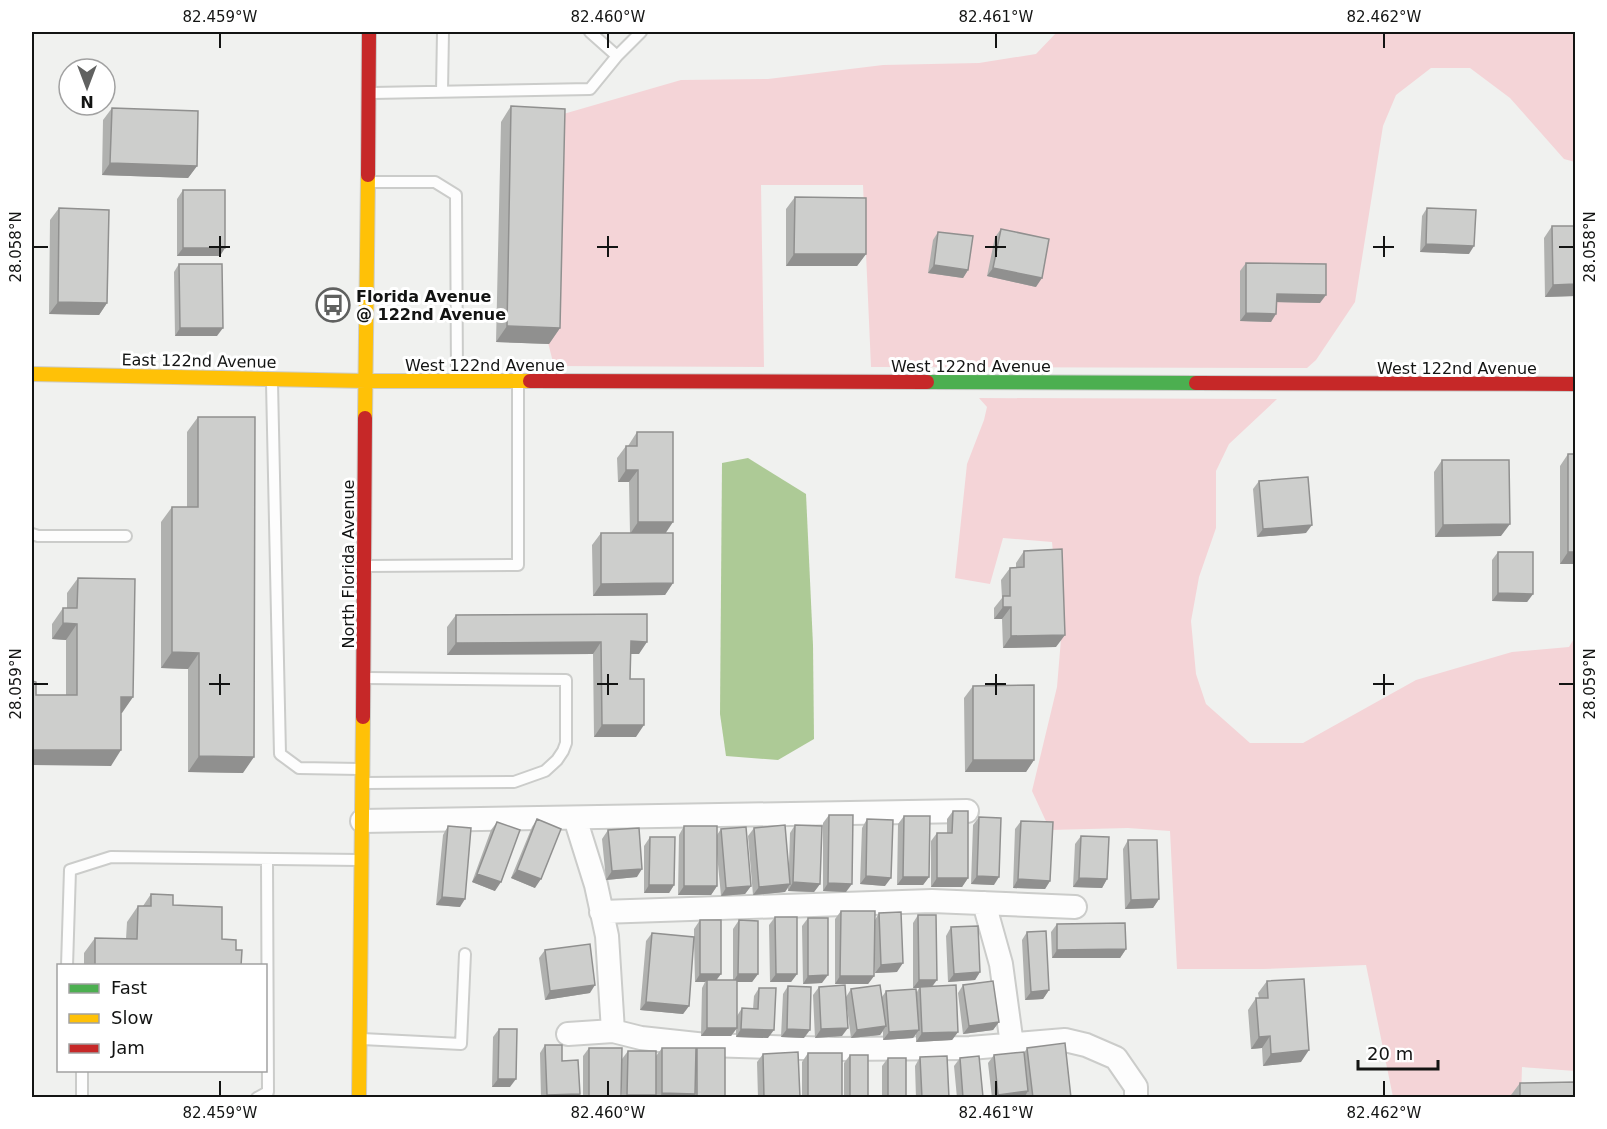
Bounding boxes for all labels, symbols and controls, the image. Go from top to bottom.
text: 82.459°W [183,8,258,26]
text: 82.460°W [571,8,646,26]
text: 82.461°W [959,8,1034,26]
text: 82.462°W [1347,8,1422,26]
north arrow [57,57,117,117]
text: N [80,92,94,111]
text: 28.058°N [7,211,25,283]
text: 28.058°N [1581,211,1599,283]
bus stop icon: Florida Avenue @ 122nd Avenue [315,287,351,323]
place label: Florida Avenue @ 122nd Avenue [356,287,506,324]
street label: East 122nd Avenue [121,350,277,372]
street label: West 122nd Avenue [405,356,565,375]
street label: West 122nd Avenue [891,357,1051,376]
street label: West 122nd Avenue [1377,359,1537,378]
street label: North Florida Avenue [339,480,358,648]
text: 28.059°N [7,648,25,720]
text: 28.059°N [1581,648,1599,720]
legend [57,964,267,1072]
text: Fast [111,977,147,998]
text: Slow [111,1007,153,1028]
scale bar [1358,1033,1438,1071]
text: Jam [110,1037,145,1058]
text: 20 m [1367,1043,1413,1064]
text: 82.459°W [183,1104,258,1122]
text: 82.460°W [571,1104,646,1122]
text: 82.461°W [959,1104,1034,1122]
text: 82.462°W [1347,1104,1422,1122]

